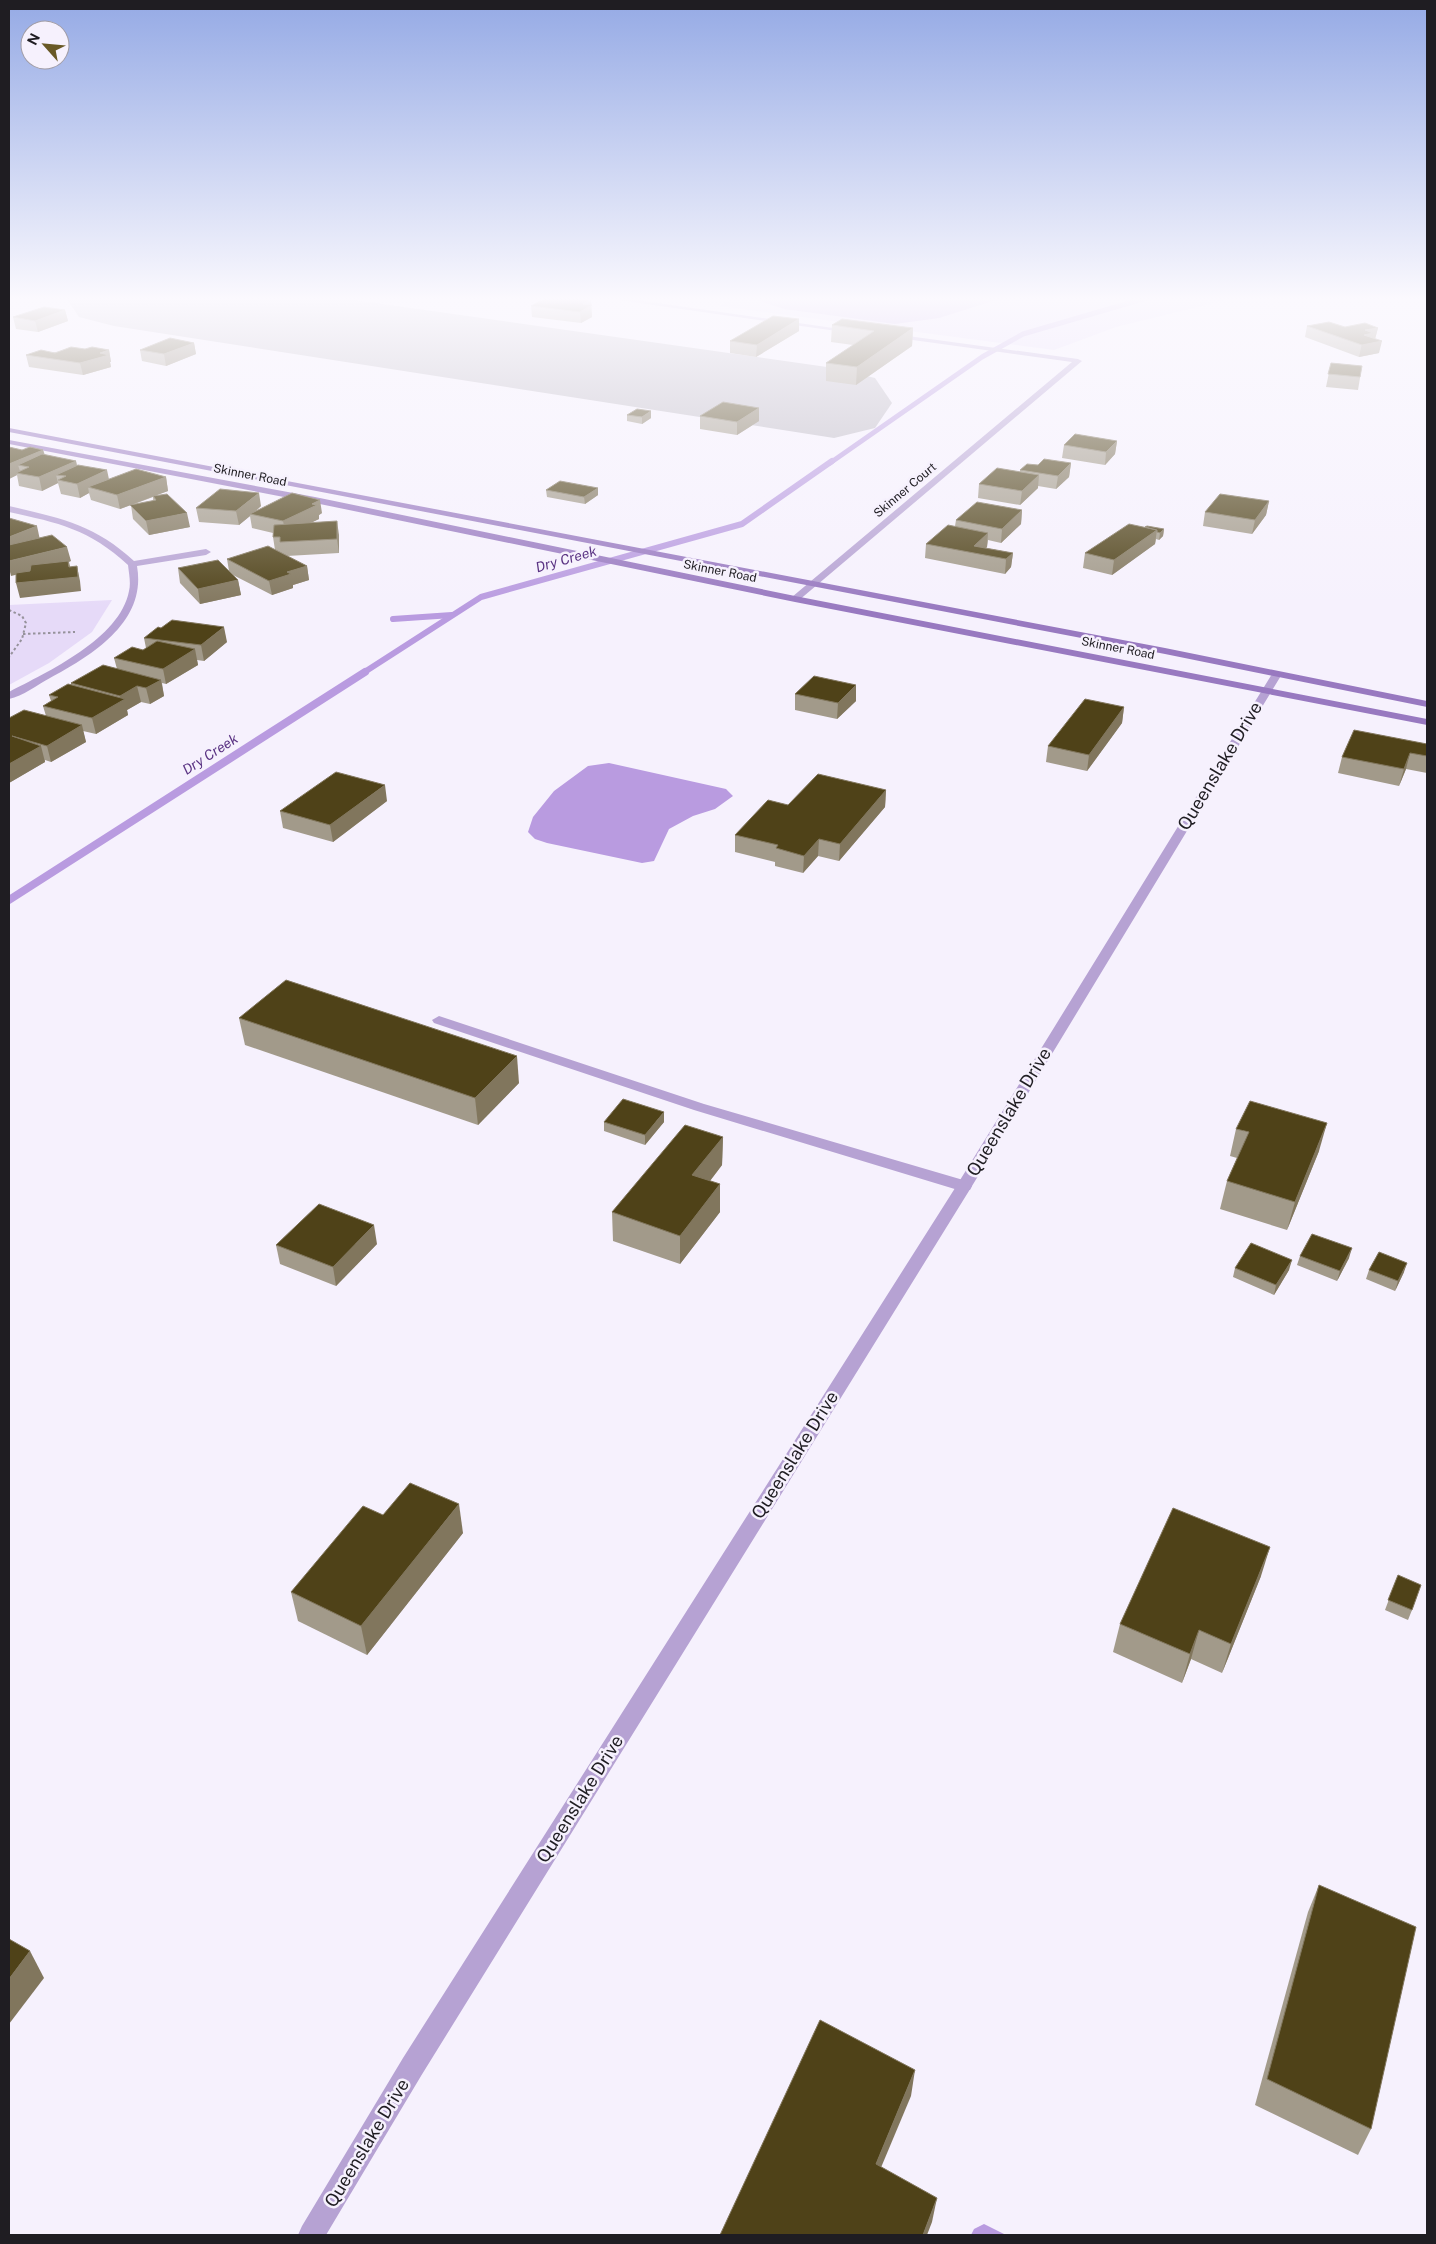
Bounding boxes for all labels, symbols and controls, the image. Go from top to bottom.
north arrow [20,20,70,70]
text: N [24,31,43,48]
street label: Skinner Court [871,460,939,520]
street label: Skinner Road [212,461,288,489]
water label: Dry Creek [534,543,599,575]
street label: Skinner Road [682,557,758,585]
street label: Skinner Road [1080,634,1156,662]
street label: Queenslake Drive [1173,698,1266,834]
water label: Dry Creek [179,730,241,778]
street label: Queenslake Drive [962,1044,1055,1180]
street label: Queenslake Drive [747,1387,842,1522]
street label: Queenslake Drive [532,1731,627,1866]
street label: Queenslake Drive [320,2075,413,2211]

